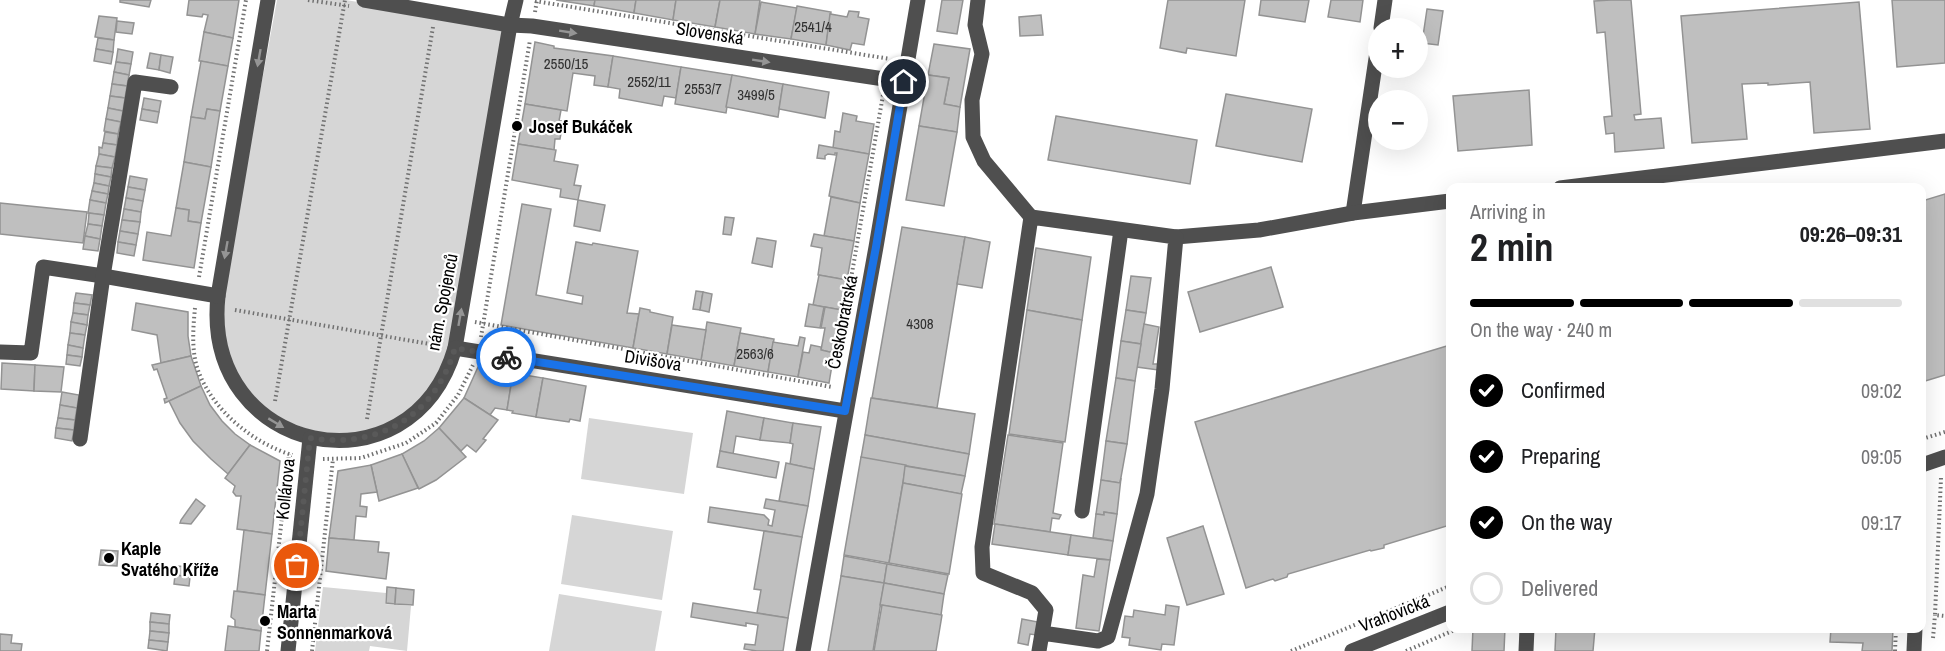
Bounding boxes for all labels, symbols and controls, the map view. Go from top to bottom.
street label: Slovenská [674,15,746,51]
house number: 2541/4 [794,16,832,37]
map controls [1368,18,1428,150]
button: + [1368,18,1428,78]
one-way arrow [559,27,578,36]
one-way arrow [254,48,263,67]
house number: 2550/15 [544,53,588,74]
pin [878,56,929,107]
one-way arrow [752,57,771,66]
icon: home [887,65,920,98]
house number: 2552/11 [627,71,671,92]
house number: 2553/7 [684,78,722,99]
house number: 3499/5 [737,84,775,105]
button: − [1368,90,1428,150]
place label: Josef Bukáček [529,114,633,139]
marker: Josef Bukáček [510,119,524,133]
text: Arriving in [1470,198,1546,225]
text: 09:26–09:31 [1800,219,1902,249]
text: 2 min [1470,221,1554,273]
one-way arrow [221,241,230,260]
street label: nám. Spojenců [420,251,464,353]
street label: Českobratrská [821,273,863,371]
one-way arrow [456,308,465,327]
house number: 4308 [906,313,934,334]
text: On the way · 240 m [1470,316,1612,343]
courier [476,327,536,387]
icon: bike [490,341,523,374]
street label: Divišova [623,343,683,377]
house number: 2563/6 [736,343,774,364]
icon: check [1470,374,1503,407]
text: Confirmed [1521,375,1605,405]
text: 09:02 [1861,377,1902,404]
one-way arrow [268,418,285,428]
icon: check [1470,440,1503,473]
text: Preparing [1521,441,1600,471]
text: 09:05 [1861,443,1902,470]
street label: Kollárova [269,457,301,521]
icon: check [1470,506,1503,539]
text: On the way [1521,507,1612,537]
text: 09:17 [1861,509,1902,536]
place label: Kaple Svatého Kříže [121,536,219,582]
pin [271,540,322,591]
icon: bag [280,549,313,582]
marker: Kaple Svatého Kříže [102,551,116,565]
text: Delivered [1521,573,1598,603]
street label: Vrahovická [1355,588,1433,638]
place label: Marta Sonnenmarková [277,599,393,645]
marker: Marta Sonnenmarková [258,614,272,628]

